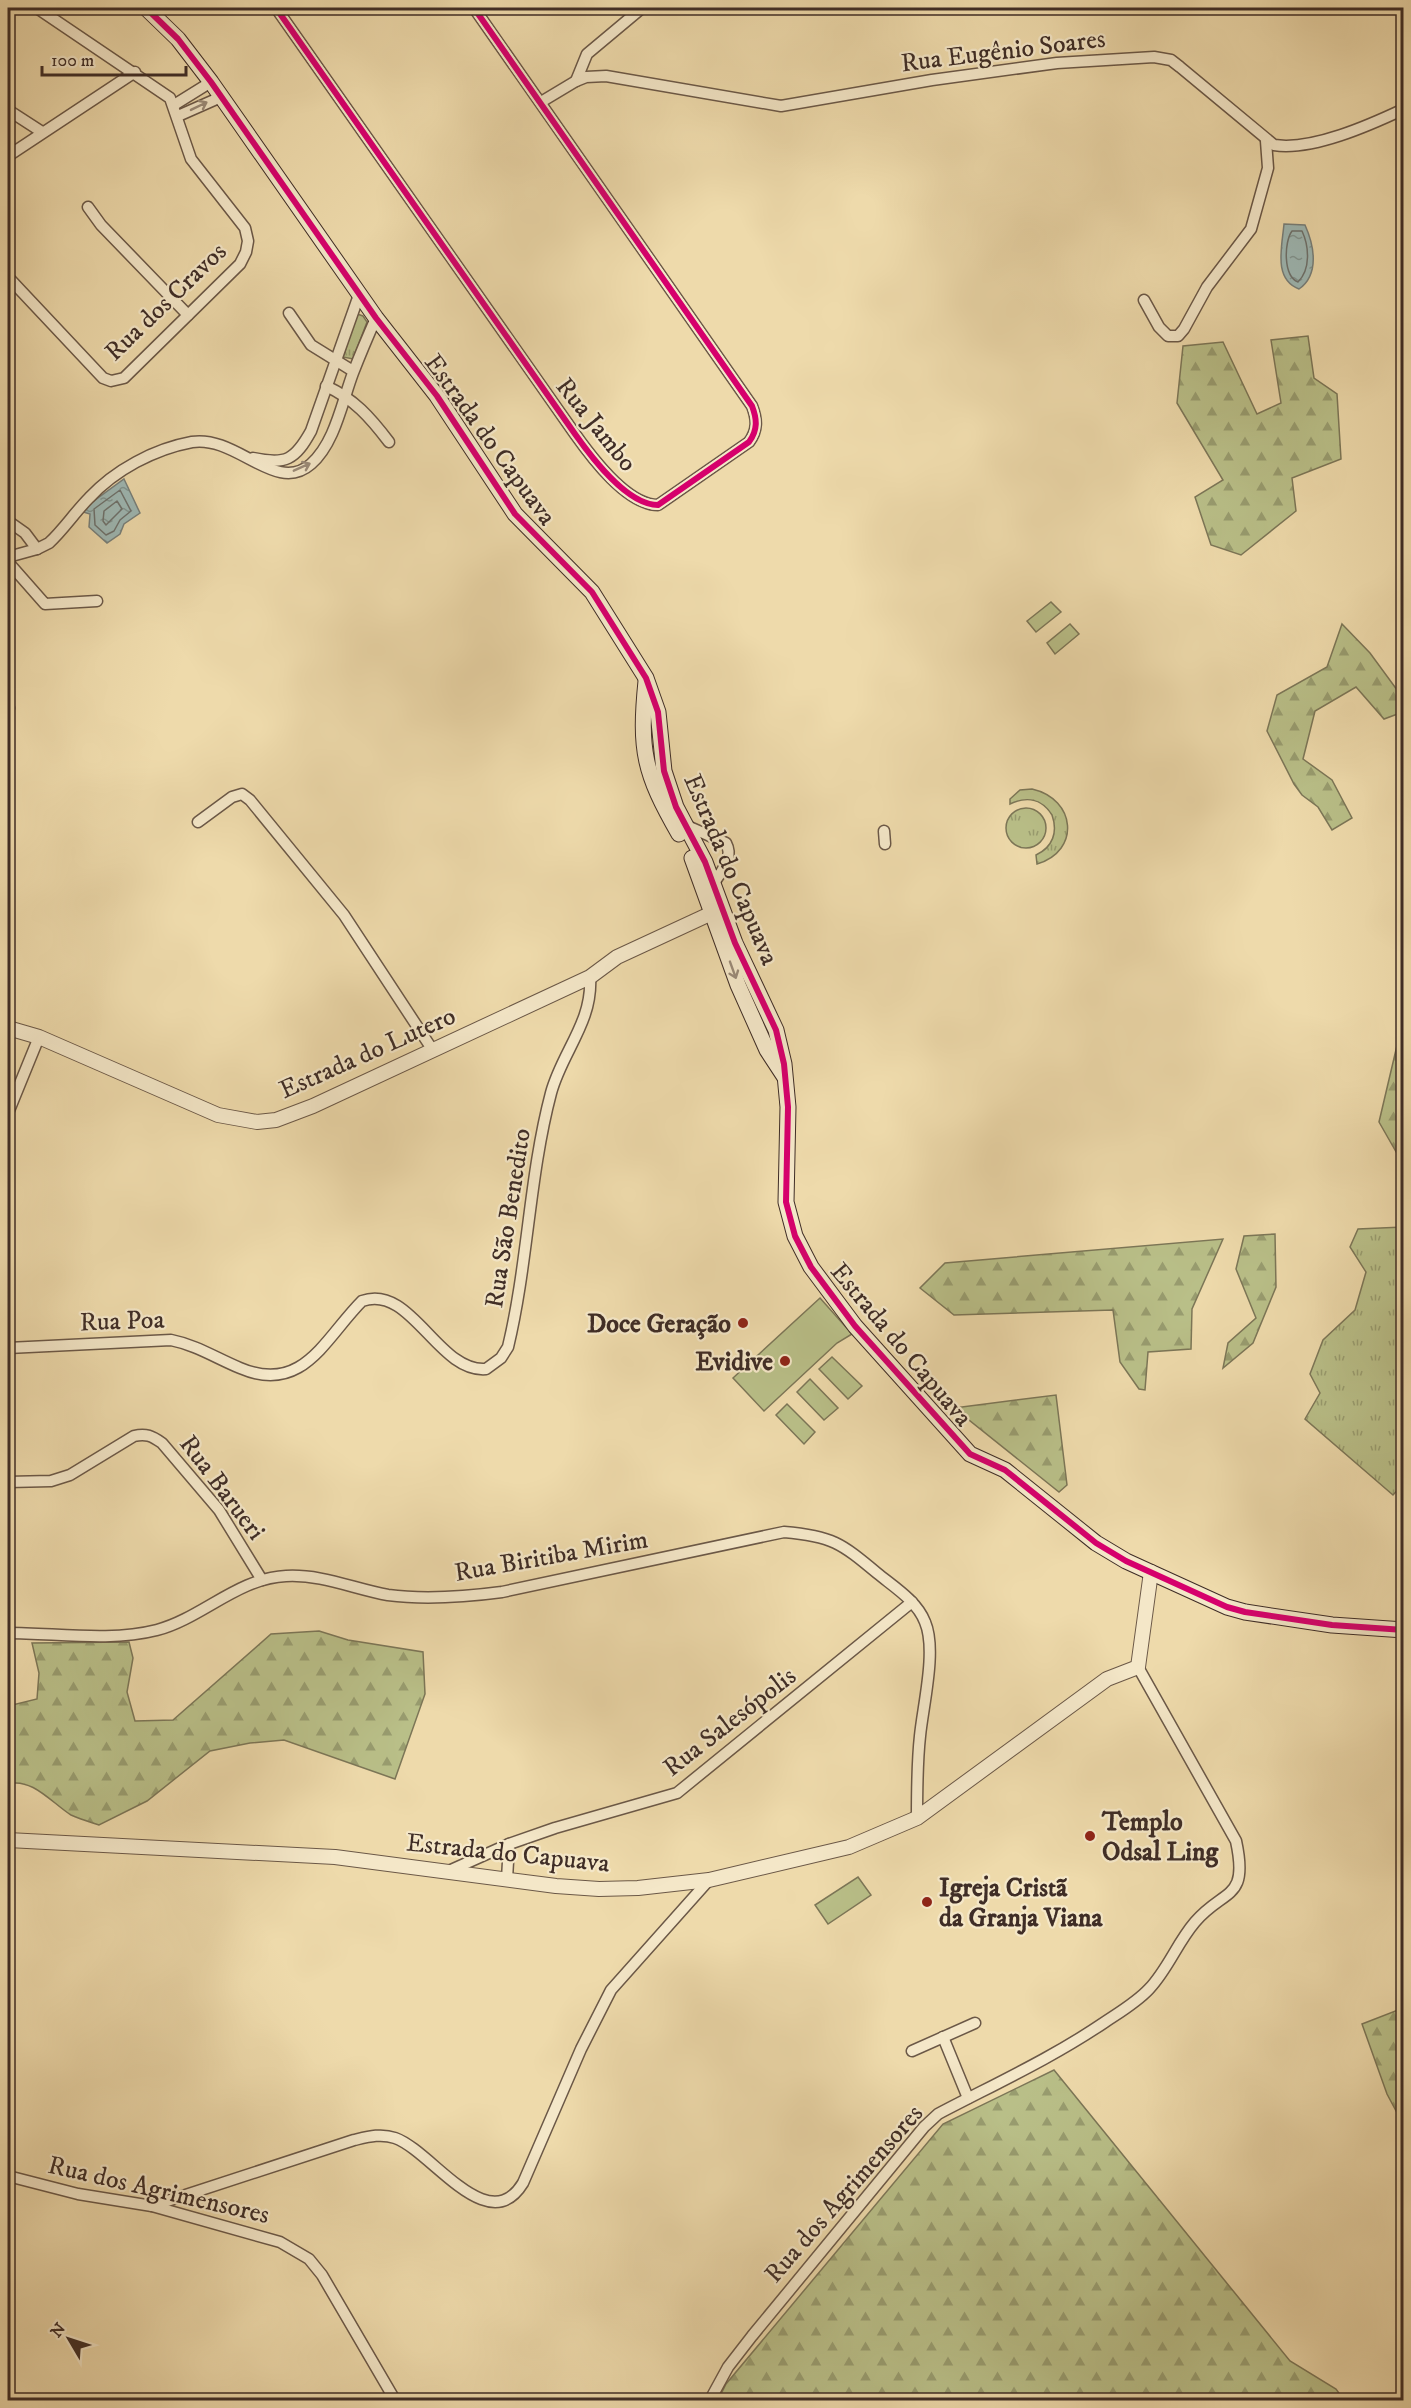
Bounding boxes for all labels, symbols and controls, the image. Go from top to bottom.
street label: Rua Eugênio Soares [899,23,1107,80]
scale bar [42,39,186,77]
text: 100 m [51,50,94,72]
one-way arrow [190,99,208,111]
street label: Rua dos Cravos [98,236,234,368]
street label: Estrada do Capuava [416,348,563,532]
street label: Rua Jambo [548,371,644,479]
one-way arrow [293,461,311,472]
street label: Estrada do Capuava [676,769,786,970]
one-way arrow [728,960,739,979]
street label: Estrada do Lutero [274,1000,461,1107]
street label: Rua São Benedito [478,1126,539,1310]
street label: Estrada do Capuava [823,1256,979,1434]
street label: Rua Poa [79,1304,165,1339]
place label: Doce Geração [587,1308,731,1341]
marker: Doce Geração [736,1316,750,1330]
place label: Evidive [695,1346,773,1379]
marker: Evidive [778,1354,792,1368]
street label: Rua Barueri [172,1429,272,1547]
street label: Rua Biritiba Mirim [452,1523,651,1590]
street label: Rua Salesópolis [657,1660,803,1784]
place label: Templo Odsal Ling [1101,1806,1220,1869]
street label: Estrada do Capuava [405,1826,611,1881]
marker: Templo Odsal Ling [1083,1829,1097,1843]
place label: Igreja Cristã da Granja Viana [939,1872,1104,1935]
marker: Igreja Cristã da Granja Viana [920,1895,934,1909]
street label: Rua dos Agrimensores [758,2098,931,2290]
street label: Rua dos Agrimensores [45,2149,273,2232]
north arrow [39,2309,99,2369]
text: N [46,2319,70,2342]

